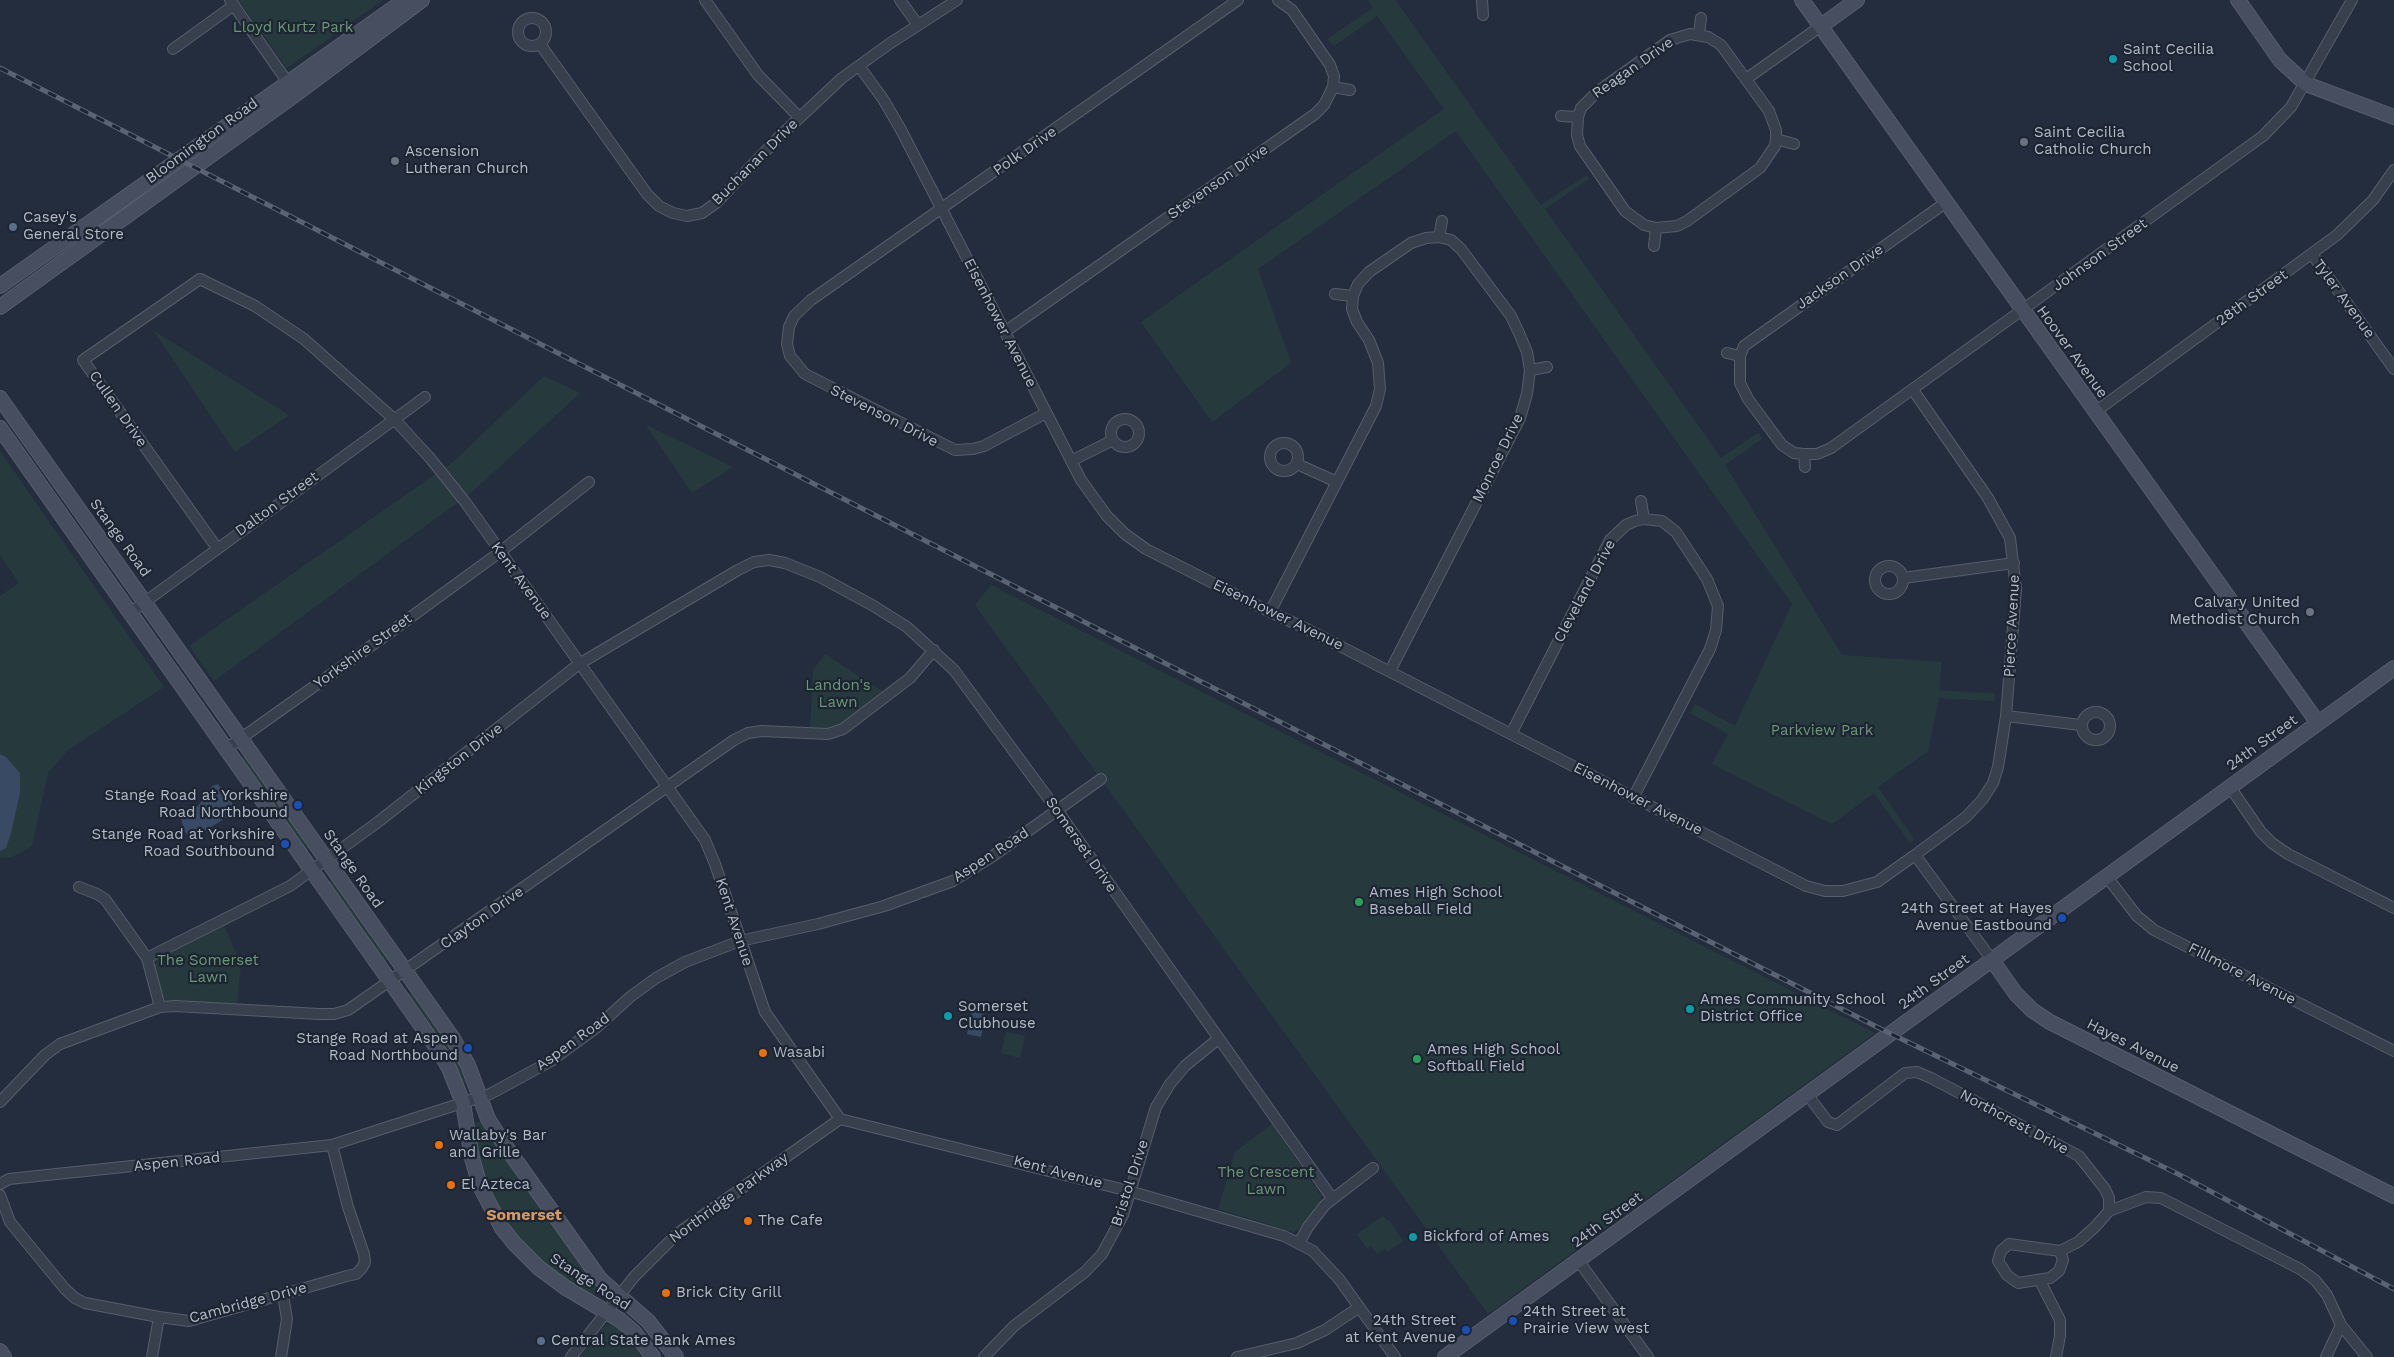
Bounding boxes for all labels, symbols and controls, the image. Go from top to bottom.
park label: Lloyd Kurtz Park [233,19,353,37]
street label: Reagan Drive [1589,33,1677,103]
place label: Saint Cecilia School [2123,41,2214,76]
marker: Saint Cecilia School [2107,53,2119,65]
street label: Bloomington Road [142,94,262,188]
street label: Buchanan Drive [708,115,802,209]
street label: Polk Drive [990,123,1060,179]
place label: Saint Cecilia Catholic Church [2034,124,2152,159]
marker: Saint Cecilia Catholic Church [2018,136,2030,148]
street label: Stevenson Drive [1164,141,1272,223]
place label: Ascension Lutheran Church [405,143,528,178]
marker: Ascension Lutheran Church [389,155,401,167]
place label: Casey's General Store [23,209,124,244]
street label: Johnson Street [2049,215,2151,295]
marker: Casey's General Store [7,221,19,233]
street label: Jackson Drive [1793,240,1887,314]
street label: Eisenhower Avenue [960,255,1040,391]
street label: Tyler Avenue [2309,256,2379,342]
street label: 28th Street [2213,266,2291,330]
street label: Hoover Avenue [2032,302,2112,402]
street label: Cullen Drive [85,367,151,451]
street label: Stevenson Drive [827,381,941,451]
street label: Monroe Drive [1469,410,1527,506]
street label: Dalton Street [232,468,322,540]
street label: Stange Road [86,495,154,581]
street label: Cleveland Drive [1550,536,1620,646]
street label: Kent Avenue [487,539,555,623]
street label: Pierce Avenue [2000,574,2024,678]
street label: Eisenhower Avenue [1210,576,1346,654]
place label: Calvary United Methodist Church [2169,594,2300,629]
marker: Calvary United Methodist Church [2304,606,2316,618]
street label: Yorkshire Street [310,609,416,693]
park label: Landon's Lawn [805,677,871,712]
street label: 24th Street [2223,711,2301,775]
street label: Kingston Drive [412,719,506,799]
park label: Parkview Park [1771,722,1873,740]
street label: Eisenhower Avenue [1570,759,1706,839]
place label: Stange Road at Yorkshire Road Northbound [105,787,288,822]
street label: Somerset Drive [1041,794,1121,896]
marker: Stange Road at Yorkshire Road Northbound [292,799,304,811]
street label: Aspen Road [950,824,1032,886]
place label: Stange Road at Yorkshire Road Southbound [92,826,275,861]
street label: Stange Road [319,826,387,912]
marker: Stange Road at Yorkshire Road Southbound [279,838,291,850]
street label: Kent Avenue [711,876,757,968]
street label: Clayton Drive [437,883,527,953]
place label: Ames High School Baseball Field [1369,884,1502,919]
marker: Ames High School Baseball Field [1353,896,1365,908]
place label: 24th Street at Hayes Avenue Eastbound [1901,900,2052,935]
marker: 24th Street at Hayes Avenue Eastbound [2056,912,2068,924]
street label: Fillmore Avenue [2185,939,2299,1009]
street label: 24th Street [1895,950,1973,1014]
park label: The Somerset Lawn [157,952,259,987]
place label: Ames Community School District Office [1700,991,1885,1026]
place label: Somerset Clubhouse [958,998,1036,1033]
marker: Ames Community School District Office [1684,1003,1696,1015]
street label: Aspen Road [533,1009,613,1075]
marker: Somerset Clubhouse [942,1010,954,1022]
street label: Hayes Avenue [2084,1015,2182,1077]
place label: Stange Road at Aspen Road Northbound [296,1030,458,1065]
place label: Ames High School Softball Field [1427,1041,1560,1076]
marker: Stange Road at Aspen Road Northbound [462,1042,474,1054]
place label: Wasabi [773,1044,825,1062]
marker: Wasabi [757,1047,769,1059]
marker: Ames High School Softball Field [1411,1053,1423,1065]
street label: Northcrest Drive [1956,1086,2072,1158]
place label: Wallaby's Bar and Grille [449,1127,547,1162]
street label: Bristol Drive [1108,1137,1152,1229]
marker: Wallaby's Bar and Grille [433,1139,445,1151]
street label: Aspen Road [133,1149,221,1175]
street label: Northridge Parkway [666,1149,792,1247]
street label: Kent Avenue [1011,1151,1105,1193]
park label: The Crescent Lawn [1217,1164,1315,1199]
place label: El Azteca [461,1176,530,1194]
marker: El Azteca [445,1179,457,1191]
street label: 24th Street [1568,1188,1646,1252]
district label: Somerset [486,1205,562,1225]
place label: The Cafe [758,1212,823,1230]
marker: The Cafe [742,1215,754,1227]
place label: Bickford of Ames [1423,1228,1549,1246]
marker: Bickford of Ames [1407,1231,1419,1243]
street label: Stange Road [547,1249,633,1315]
street label: Cambridge Drive [187,1279,309,1327]
place label: Brick City Grill [676,1284,781,1302]
marker: Brick City Grill [660,1287,672,1299]
place label: 24th Street at Prairie View west [1523,1303,1649,1338]
place label: 24th Street at Kent Avenue [1345,1312,1456,1347]
marker: 24th Street at Prairie View west [1507,1315,1519,1327]
marker: 24th Street at Kent Avenue [1460,1324,1472,1336]
place label: Central State Bank Ames [551,1332,736,1350]
marker: Central State Bank Ames [535,1335,547,1347]

